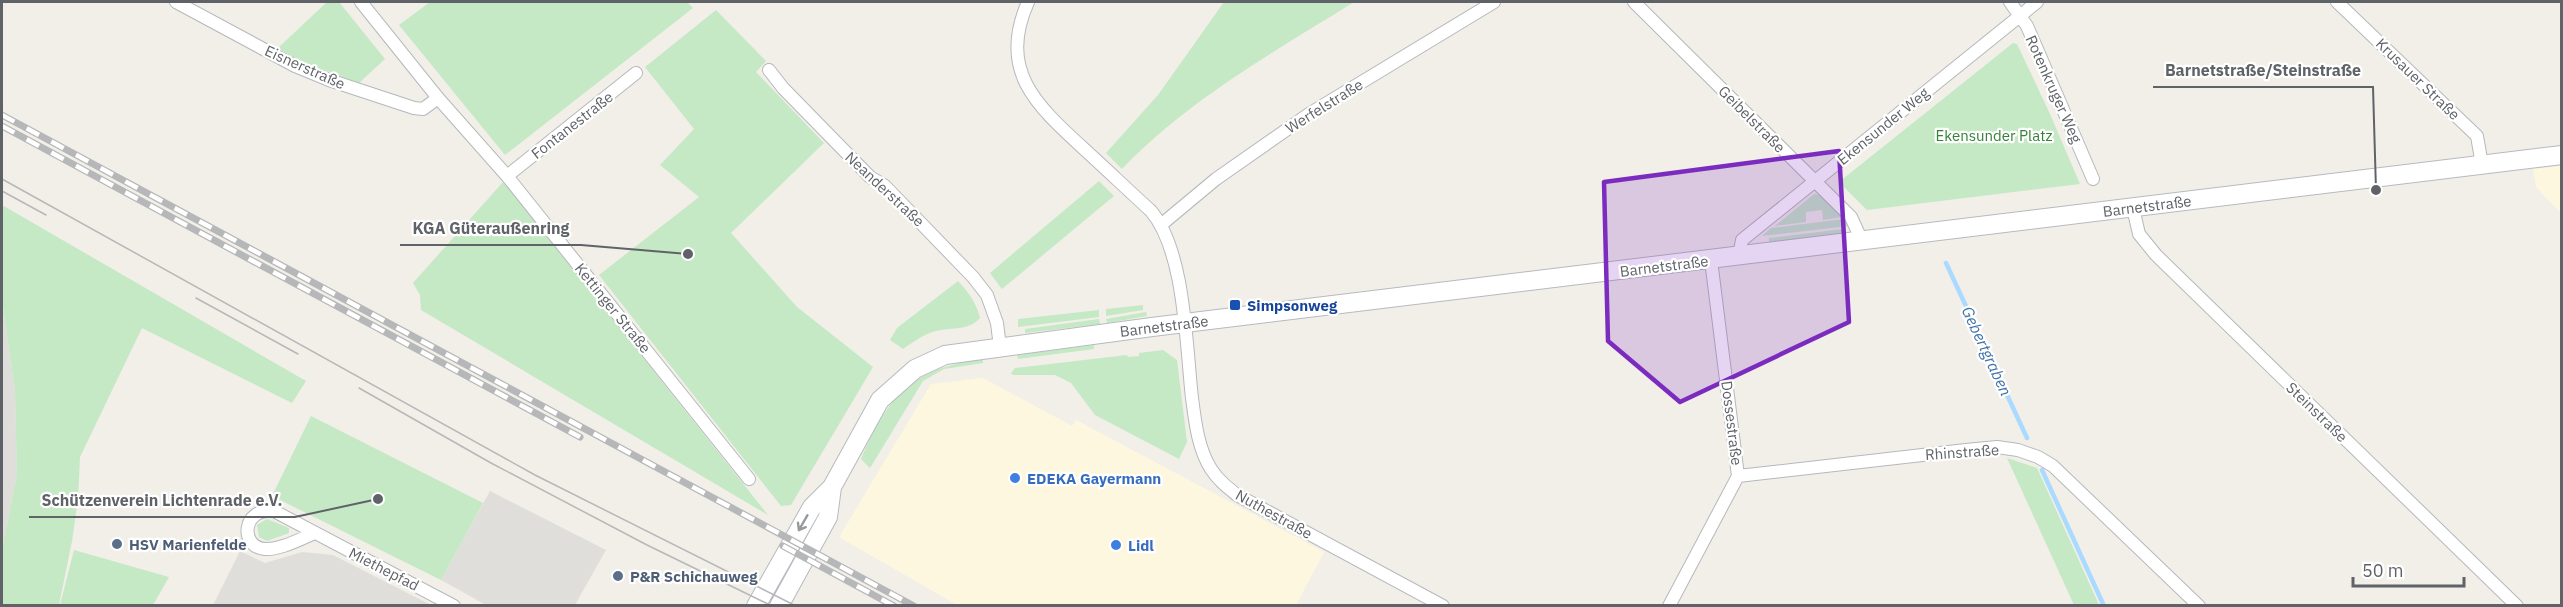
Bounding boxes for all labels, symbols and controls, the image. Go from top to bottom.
street label: Rotenkruger Weg [2022,32,2086,146]
street label: Krusauer Straße [2372,34,2464,124]
street label: Eisnerstraße [262,41,348,93]
callout: Barnetstraße/Steinstraße [2153,53,2373,87]
text: Barnetstraße/Steinstraße [2165,60,2361,80]
street label: Werfelstraße [1282,75,1366,137]
street label: Geibelstraße [1714,81,1790,157]
street label: Ekensunder Weg [1833,83,1933,169]
street label: Fontanestraße [527,87,617,163]
park label: Ekensunder Platz [1936,126,2052,145]
street label: Neanderstraße [841,147,929,231]
street label: Barnetstraße [2102,191,2192,221]
callout: KGA Güteraußenring [400,211,581,245]
text: KGA Güteraußenring [413,218,570,238]
street label: Barnetstraße [1619,251,1709,281]
street label: Kettinger Straße [571,259,655,357]
place label: Simpsonweg [1247,296,1338,315]
marker: Simpsonweg [1228,298,1242,312]
water label: Gebertgraben [1958,303,2016,399]
street label: Barnetstraße [1119,311,1209,341]
street label: Steinstraße [2282,378,2352,446]
street label: Dossestraße [1717,380,1747,466]
street label: Rhinstraße [1924,440,2000,464]
place label: EDEKA Gayermann [1027,469,1161,488]
marker: EDEKA Gayermann [1008,471,1022,485]
callout: Schützenverein Lichtenrade e.V. [29,483,295,517]
street label: Nuthestraße [1232,485,1316,543]
text: Schützenverein Lichtenrade e.V. [41,490,283,510]
one-way arrow [797,514,809,531]
place label: HSV Marienfelde [129,535,247,554]
place label: Lidl [1128,536,1154,555]
marker: HSV Marienfelde [110,537,124,551]
marker: Lidl [1109,538,1123,552]
street label: Miethepfad [346,543,422,595]
scale bar [2353,550,2464,588]
text: 50 m [2362,559,2404,582]
place label: P&R Schichauweg [630,567,758,586]
marker: P&R Schichauweg [611,569,625,583]

